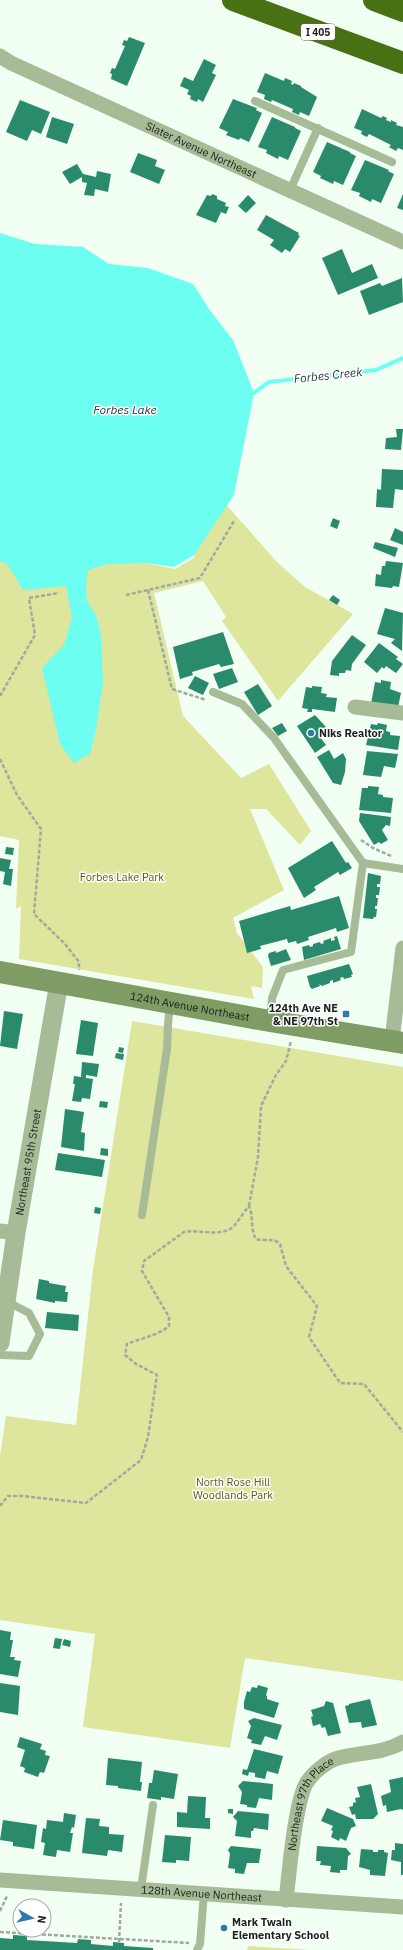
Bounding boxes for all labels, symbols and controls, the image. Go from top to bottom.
road number: I 405 [301,24,335,40]
street label: Slater Avenue Northeast [143,118,259,181]
water label: Forbes Creek [293,364,364,386]
water label: Forbes Lake [93,402,157,417]
place label: Niks Realtor [319,726,383,740]
marker: Niks Realtor [306,728,316,738]
park label: Forbes Lake Park [80,870,164,884]
street label: 124th Avenue Northeast [129,989,251,1024]
place label: 124th Ave NE & NE 97th St [268,1001,338,1028]
marker: 124th Ave NE & NE 97th St [341,1009,351,1019]
street label: Northeast 95th Street [12,1108,44,1217]
park label: North Rose Hill Woodlands Park [193,1475,273,1502]
street label: Northeast 97th Place [285,1754,336,1852]
street label: 128th Avenue Northeast [141,1882,263,1905]
north arrow [12,1898,52,1938]
text: N [34,1914,49,1924]
place label: Mark Twain Elementary School [232,1915,330,1942]
marker: Mark Twain Elementary School [219,1923,229,1933]

